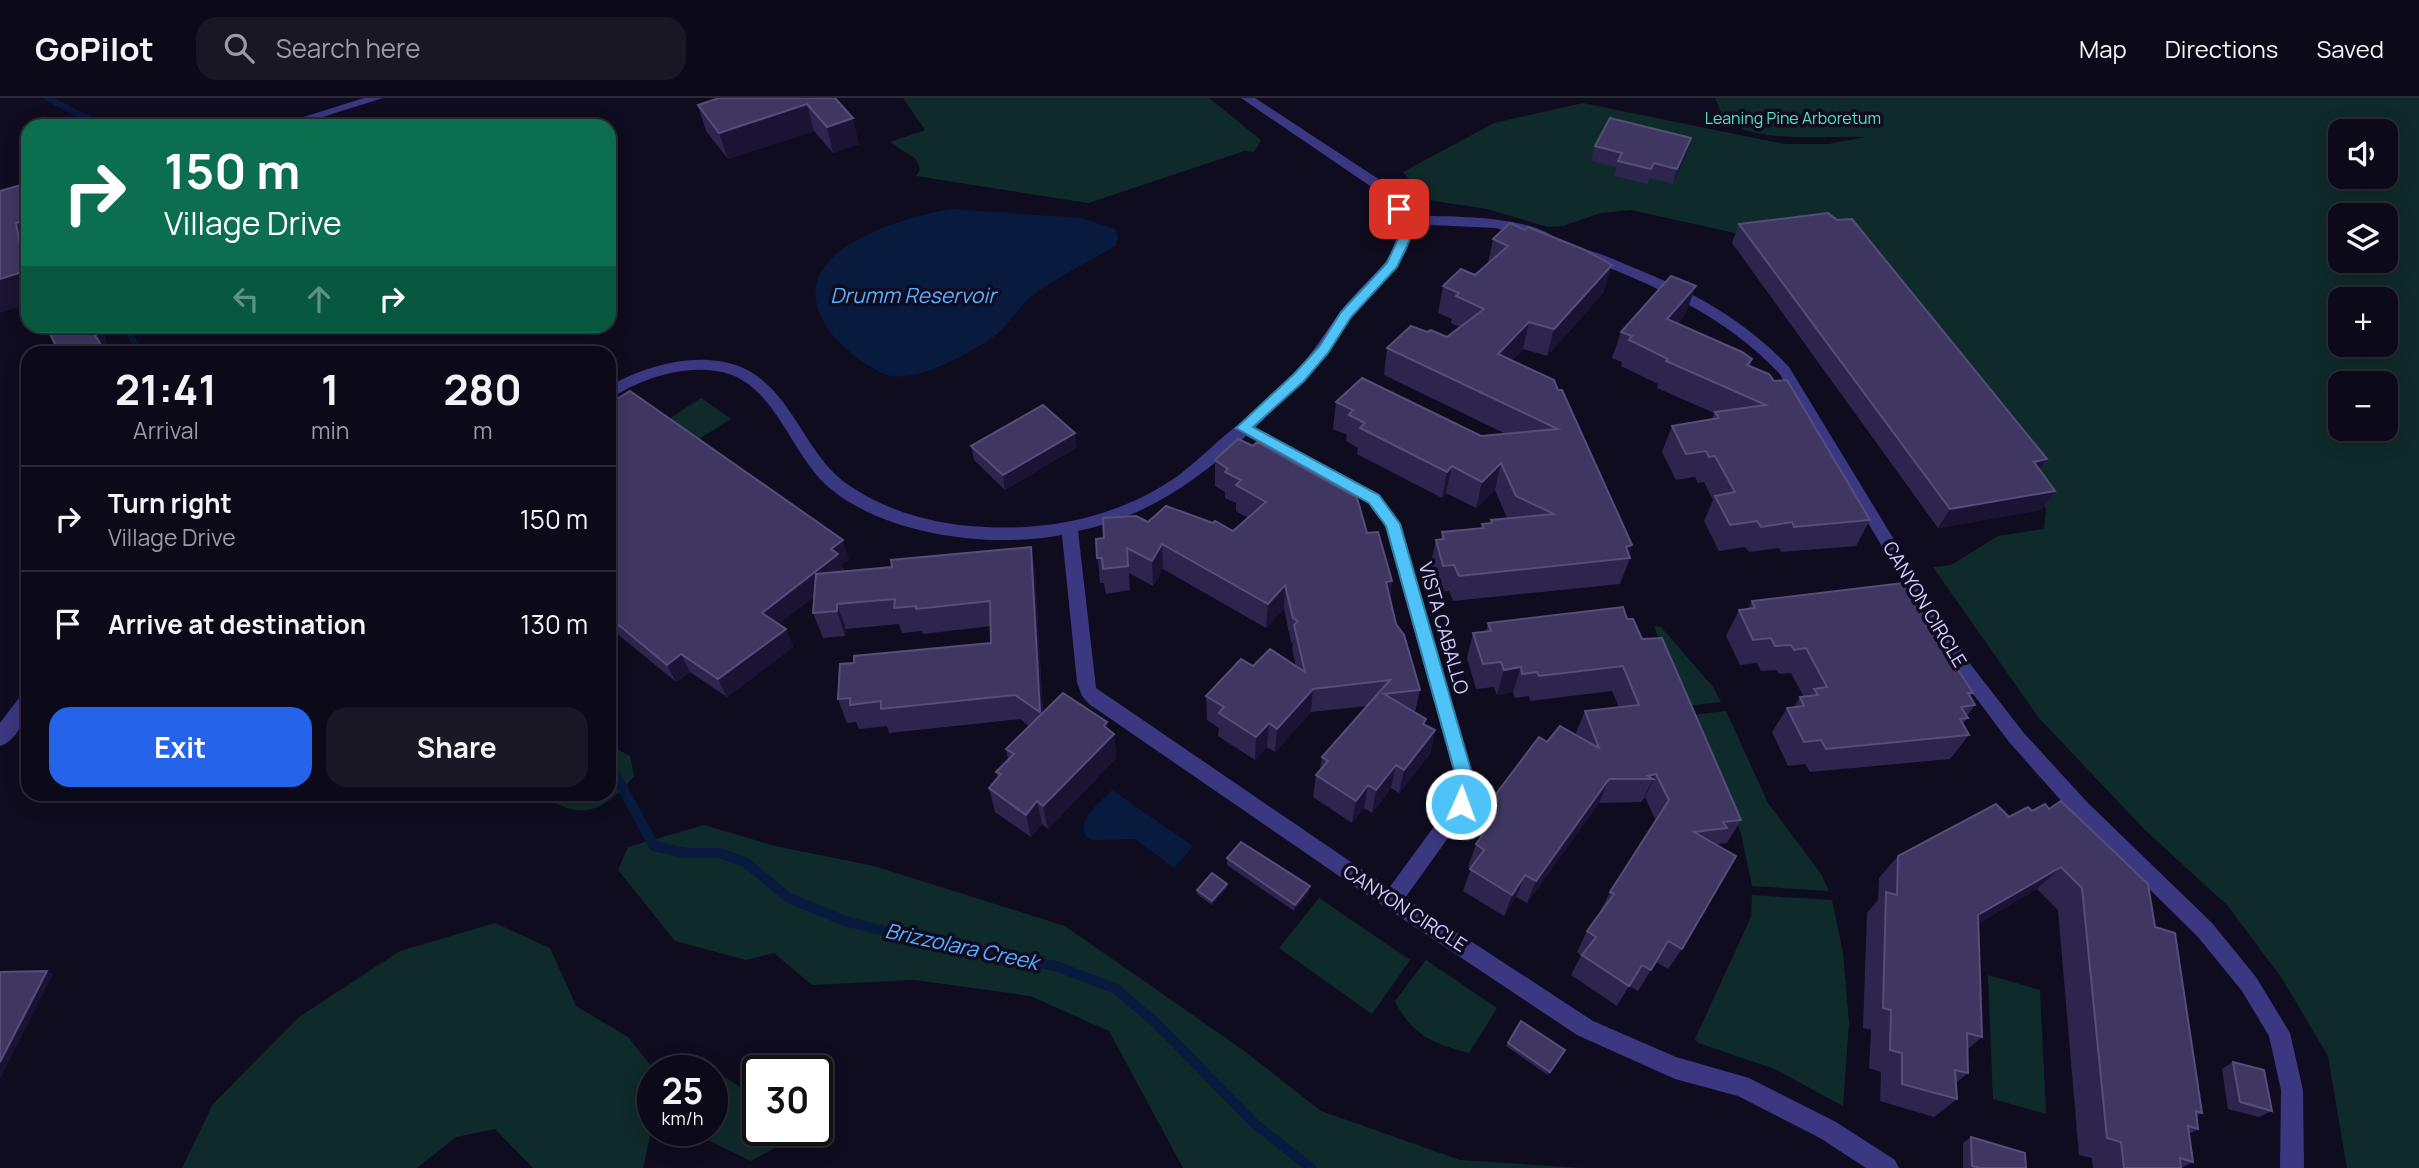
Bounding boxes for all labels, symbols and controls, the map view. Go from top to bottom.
search box [196,17,686,80]
text: GoPilot [35,26,154,71]
icon: search [220,29,258,67]
text: Search here [276,30,420,66]
text: Map [2079,32,2127,65]
text: Directions [2165,32,2278,65]
text: Saved [2316,32,2384,65]
park label: Leaning Pine Arboretum [1705,107,1881,129]
map controls [2328,119,2398,441]
button: sound [2328,119,2398,189]
text: 150 m [164,137,300,204]
icon: right [49,147,140,238]
pin [1369,179,1429,239]
icon: arrive [1380,190,1418,228]
text: Village Drive [164,201,342,245]
button: layers [2328,203,2398,273]
icon: left [227,280,265,318]
icon: ahead [300,280,338,318]
icon: right [373,280,411,318]
water label: Drumm Reservoir [830,281,998,309]
button: + [2328,287,2398,357]
text: 21:41 [115,360,217,418]
text: 1 [321,360,339,418]
text: 280 [444,360,522,418]
button: − [2328,371,2398,441]
text: Arrival [133,414,199,446]
text: min [311,414,349,446]
text: m [473,414,492,446]
text: Turn right [108,485,232,521]
icon: right [49,500,87,538]
text: 150 m [520,501,588,537]
text: Village Drive [108,521,236,553]
street label: CANYON CIRCLE [1877,536,1973,672]
street label: VISTA CABALLO [1413,559,1475,697]
icon: arrive [49,605,87,643]
text: Arrive at destination [108,606,366,642]
text: 130 m [520,606,588,642]
button: Exit [49,707,312,787]
button: Share [326,707,588,787]
position arrow [1424,767,1498,841]
street label: CANYON CIRCLE [1338,858,1472,958]
water label: Brizzolara Creek [883,916,1044,976]
speed limit sign: 30 [742,1055,833,1146]
text: 25 [662,1067,703,1115]
text: km/h [662,1106,703,1130]

